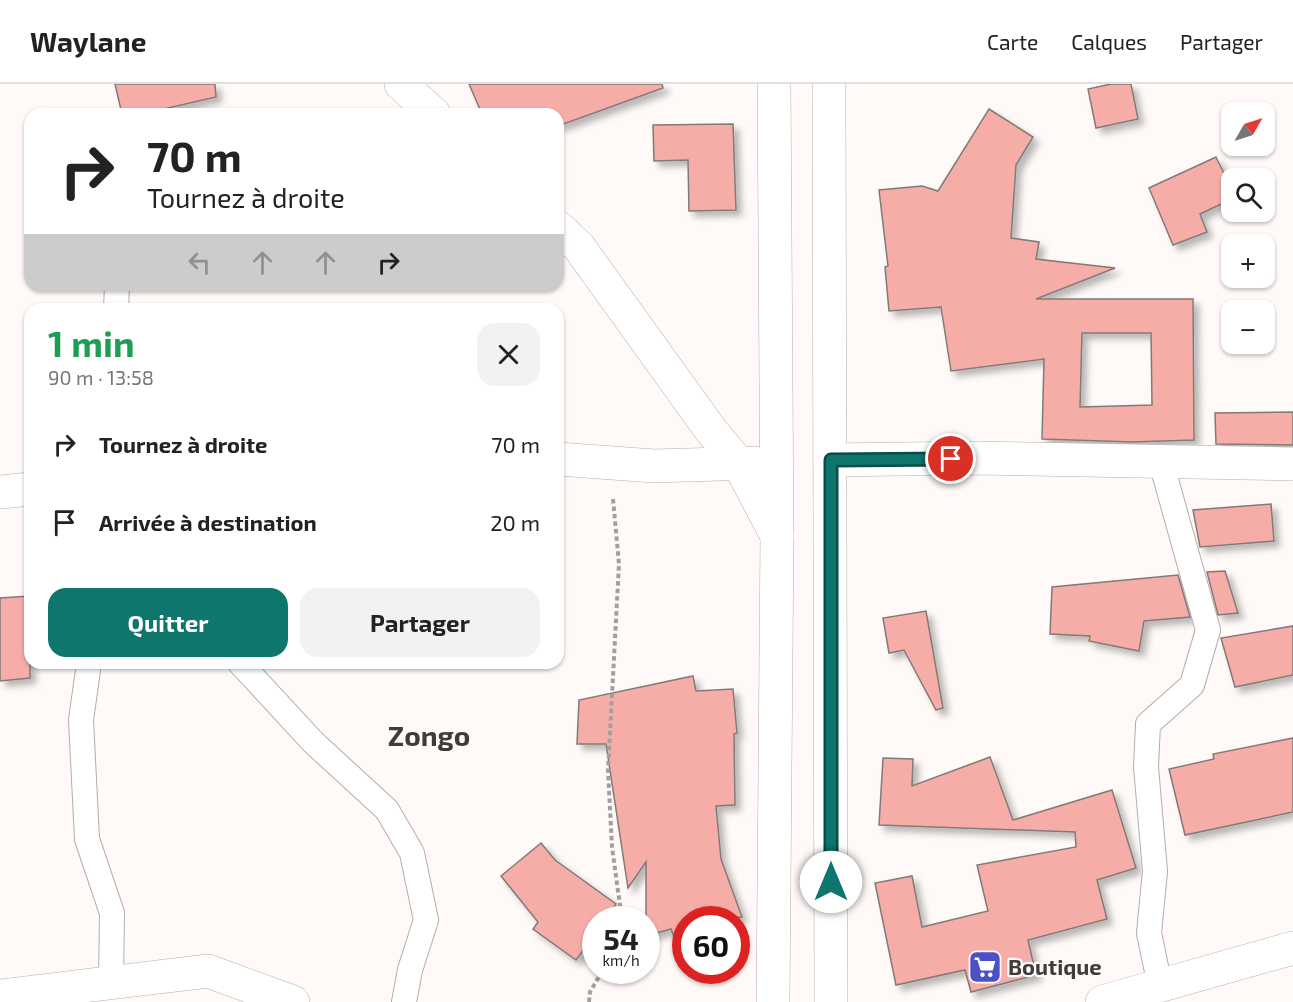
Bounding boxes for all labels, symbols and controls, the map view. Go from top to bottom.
text: Waylane [30,24,146,58]
text: Carte [987,29,1038,54]
text: Calques [1071,29,1147,54]
text: Partager [1180,29,1263,54]
north arrow [1221,102,1275,156]
map controls [1221,102,1275,354]
text: 70 m [147,130,242,180]
icon: right [48,132,126,210]
button: search [1221,168,1275,222]
text: Tournez à droite [147,181,345,213]
button: + [1221,234,1275,288]
icon: left [183,246,216,279]
icon: ahead [246,246,279,279]
icon: ahead [309,246,342,279]
icon: right [372,246,405,279]
button: − [1221,300,1275,354]
text: 1 min [48,321,135,364]
button: close [477,323,540,386]
text: 90 m · 13:58 [48,365,154,389]
icon: right [48,428,81,461]
text: Tournez à droite [99,431,268,457]
text: 70 m [491,431,540,457]
pin [925,433,976,484]
icon: arrive [934,442,967,475]
icon: arrive [48,506,81,539]
text: Arrivée à destination [99,509,317,535]
text: 20 m [490,509,540,535]
button: Quitter [48,588,288,657]
button: Partager [300,588,540,657]
district label: Zongo [388,718,470,752]
position arrow [799,850,863,914]
speed limit sign: 60 [672,906,750,984]
text: 54 [603,920,639,956]
supermarket icon: Boutique [967,949,1003,985]
text: km/h [602,951,640,969]
place label: Boutique [1008,953,1102,979]

